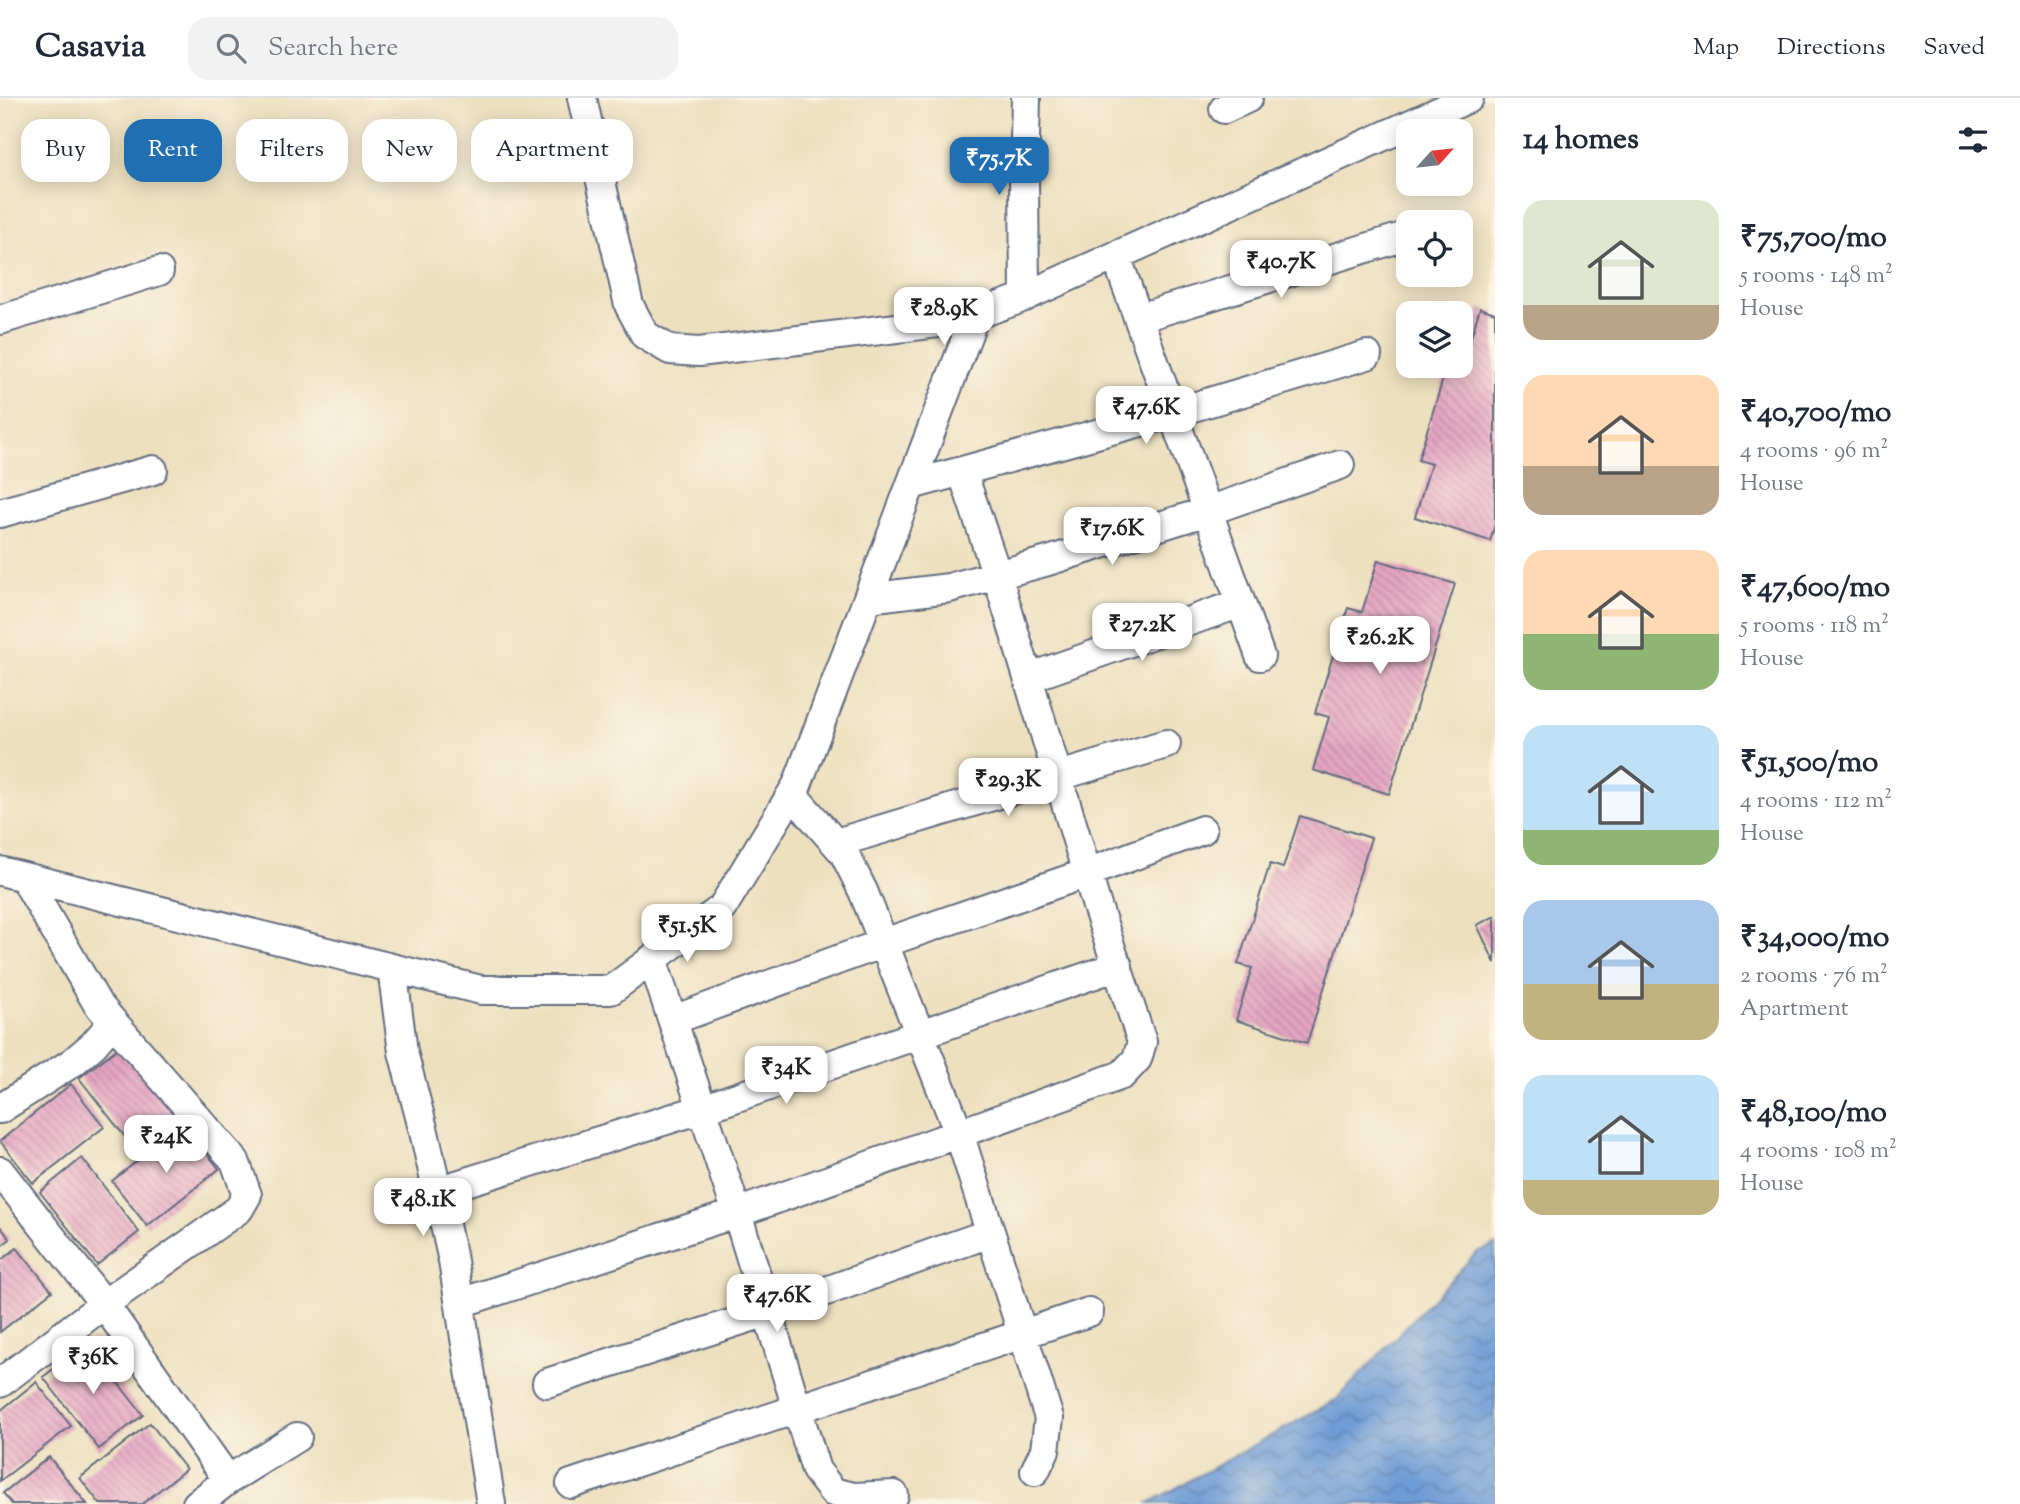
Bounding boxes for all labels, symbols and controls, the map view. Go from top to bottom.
search box [188,17,678,80]
text: Casavia [35,24,146,72]
icon: search [212,29,250,67]
text: Search here [268,30,398,67]
text: Map [1693,31,1739,65]
text: Directions [1777,31,1885,65]
text: Saved [1923,31,1985,65]
chip: Buy [21,119,110,182]
chip: Rent [124,119,222,182]
chip: Filters [236,119,348,182]
chip: New [362,119,457,182]
chip: Apartment [471,119,633,182]
north arrow [1396,119,1474,196]
map controls [1396,119,1473,378]
text: 14 homes [1523,119,1639,162]
icon: filters [1954,121,1992,159]
pin: ₹75.7K [942,138,1056,197]
text: ₹75.7K [966,143,1032,176]
button: locate [1396,210,1473,287]
text: ₹75,700/mo [1740,217,1887,260]
icon: home [1579,228,1663,312]
pin: ₹40.7K [1224,240,1338,300]
text: ₹40.7K [1246,246,1316,279]
text: 5 rooms · 148 m² [1740,260,1893,293]
pin: ₹28.9K [887,288,1001,347]
text: ₹28.9K [910,293,978,326]
text: House [1740,293,1804,326]
button: layers [1396,301,1473,378]
pin: ₹47.6K [1089,386,1203,446]
text: ₹47.6K [1112,392,1180,425]
text: ₹40,700/mo [1740,392,1892,435]
icon: home [1579,403,1663,487]
text: 4 rooms · 96 m² [1740,435,1888,468]
text: House [1740,468,1804,501]
pin: ₹17.6K [1055,508,1169,567]
text: ₹17.6K [1080,513,1144,546]
text: ₹47,600/mo [1740,567,1890,610]
icon: home [1579,578,1663,662]
pin: ₹27.2K [1085,603,1199,663]
text: ₹27.2K [1108,609,1176,642]
text: 5 rooms · 118 m² [1740,610,1889,643]
pin: ₹26.2K [1323,616,1437,676]
text: ₹26.2K [1346,622,1414,655]
text: House [1740,643,1804,676]
text: ₹51,500/mo [1740,742,1878,785]
icon: home [1579,753,1663,837]
pin: ₹29.3K [951,758,1065,818]
text: ₹29.3K [975,764,1041,797]
text: 4 rooms · 112 m² [1740,785,1892,818]
text: House [1740,818,1804,851]
pin: ₹51.5K [630,904,744,964]
text: ₹51.5K [657,910,717,943]
text: ₹34,000/mo [1740,917,1889,960]
icon: home [1579,928,1663,1012]
text: 2 rooms · 76 m² [1740,960,1888,993]
text: Apartment [1740,993,1849,1026]
pin: ₹34K [745,1046,827,1106]
text: ₹34K [761,1052,811,1085]
text: ₹48,100/mo [1740,1092,1887,1135]
icon: home [1579,1103,1663,1187]
pin: ₹24K [125,1116,207,1175]
text: ₹24K [140,1121,192,1154]
text: 4 rooms · 108 m² [1740,1135,1897,1168]
text: House [1740,1168,1804,1201]
pin: ₹48.1K [366,1178,480,1238]
text: ₹48.1K [390,1184,456,1217]
pin: ₹47.6K [720,1274,834,1334]
text: ₹47.6K [743,1280,811,1313]
pin: ₹36K [52,1336,134,1396]
text: ₹36K [68,1342,118,1375]

